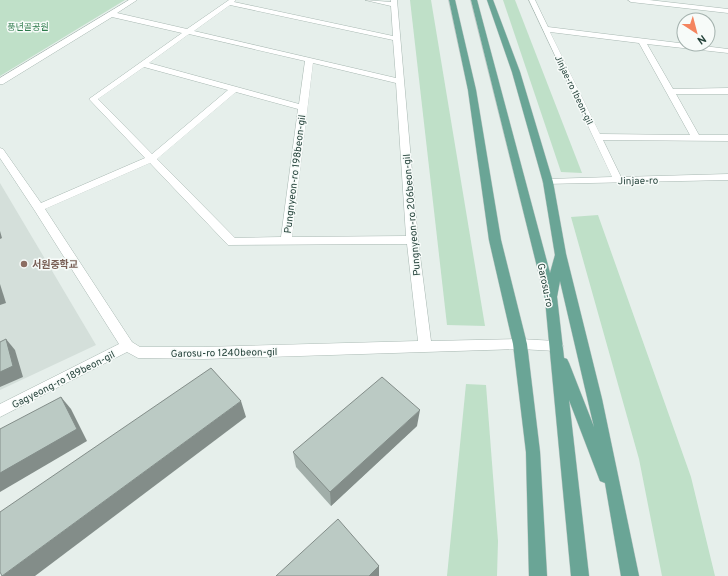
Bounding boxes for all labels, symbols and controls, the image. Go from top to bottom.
north arrow [676,12,716,52]
park label: 풍년골공원 [7,22,49,33]
text: N [694,31,709,47]
street label: Jinjae-ro 1beon-gil [552,54,595,127]
street label: Pungnyeon-ro 198beon-gil [282,114,309,234]
street label: Pungnyeon-ro 206beon-gil [401,153,424,276]
street label: Jinjae-ro [618,175,659,188]
place label: 서원중학교 [32,258,78,272]
marker: 서원중학교 [19,259,29,269]
street label: Garosu-ro [534,262,556,309]
street label: Garosu-ro 1240beon-gil [170,346,278,361]
street label: Gagyeong-ro 189beon-gil [10,349,118,412]

